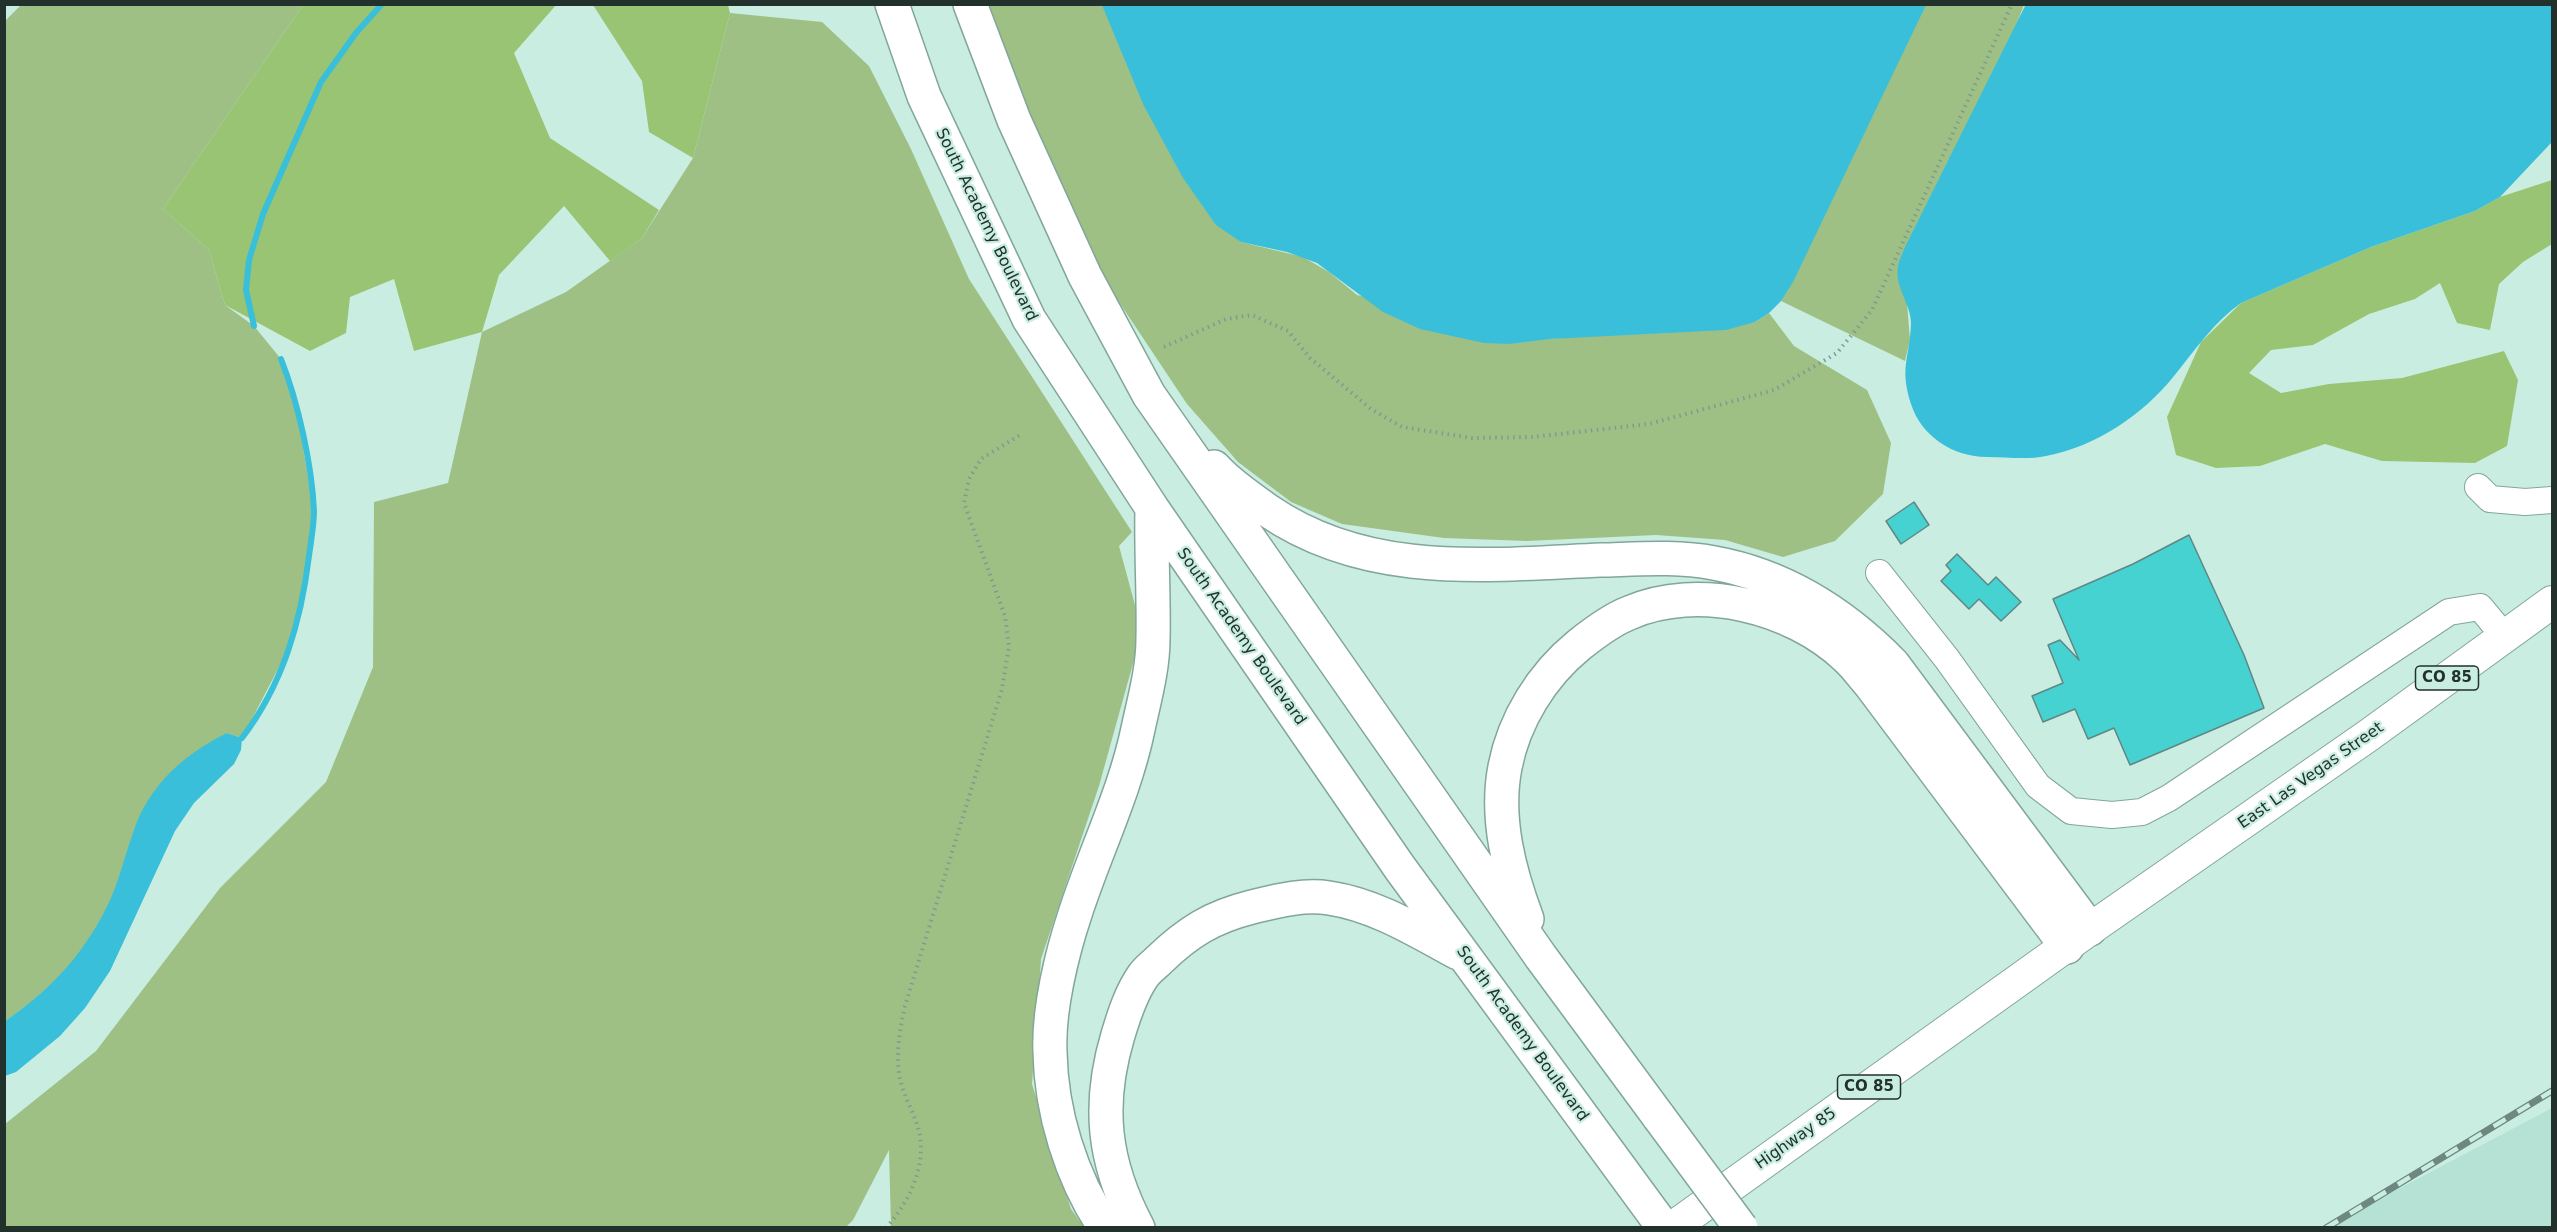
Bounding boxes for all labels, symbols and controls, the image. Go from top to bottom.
street label: South Academy Boulevard [931,126,1041,324]
street label: South Academy Boulevard [1172,545,1310,729]
road number: CO 85 [2416,666,2478,690]
street label: East Las Vegas Street [2235,718,2387,834]
street label: South Academy Boulevard [1452,943,1592,1125]
road number: CO 85 [1838,1075,1900,1099]
street label: Highway 85 [1752,1104,1840,1174]

